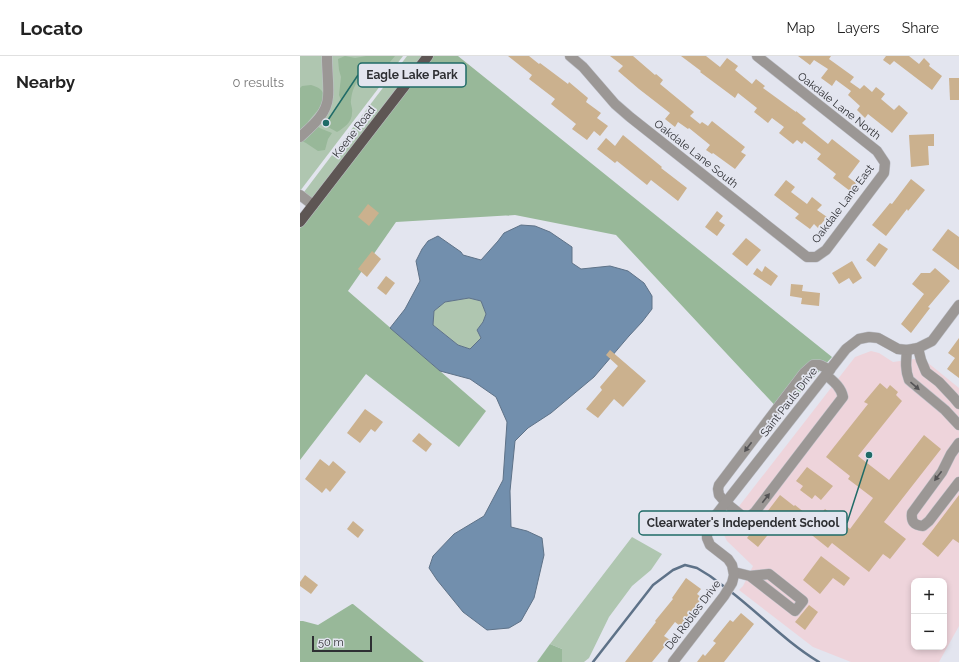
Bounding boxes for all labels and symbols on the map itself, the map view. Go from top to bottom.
callout: Eagle Lake Park [358,63,466,87]
text: Eagle Lake Park [366,68,458,82]
street label: Oakdale Lane North [795,70,883,142]
street label: Keene Road [330,104,378,160]
street label: Oakdale Lane South [651,117,741,191]
street label: Oakdale Lane East [809,162,877,246]
street label: Saint Pauls Drive [758,364,820,439]
one-way arrow [910,381,920,390]
one-way arrow [745,442,753,452]
one-way arrow [934,471,942,482]
one-way arrow [761,492,770,503]
callout: Clearwater's Independent School [639,511,847,535]
text: Clearwater's Independent School [647,516,839,530]
street label: Del Robles Drive [663,577,724,652]
scale bar [312,634,372,653]

